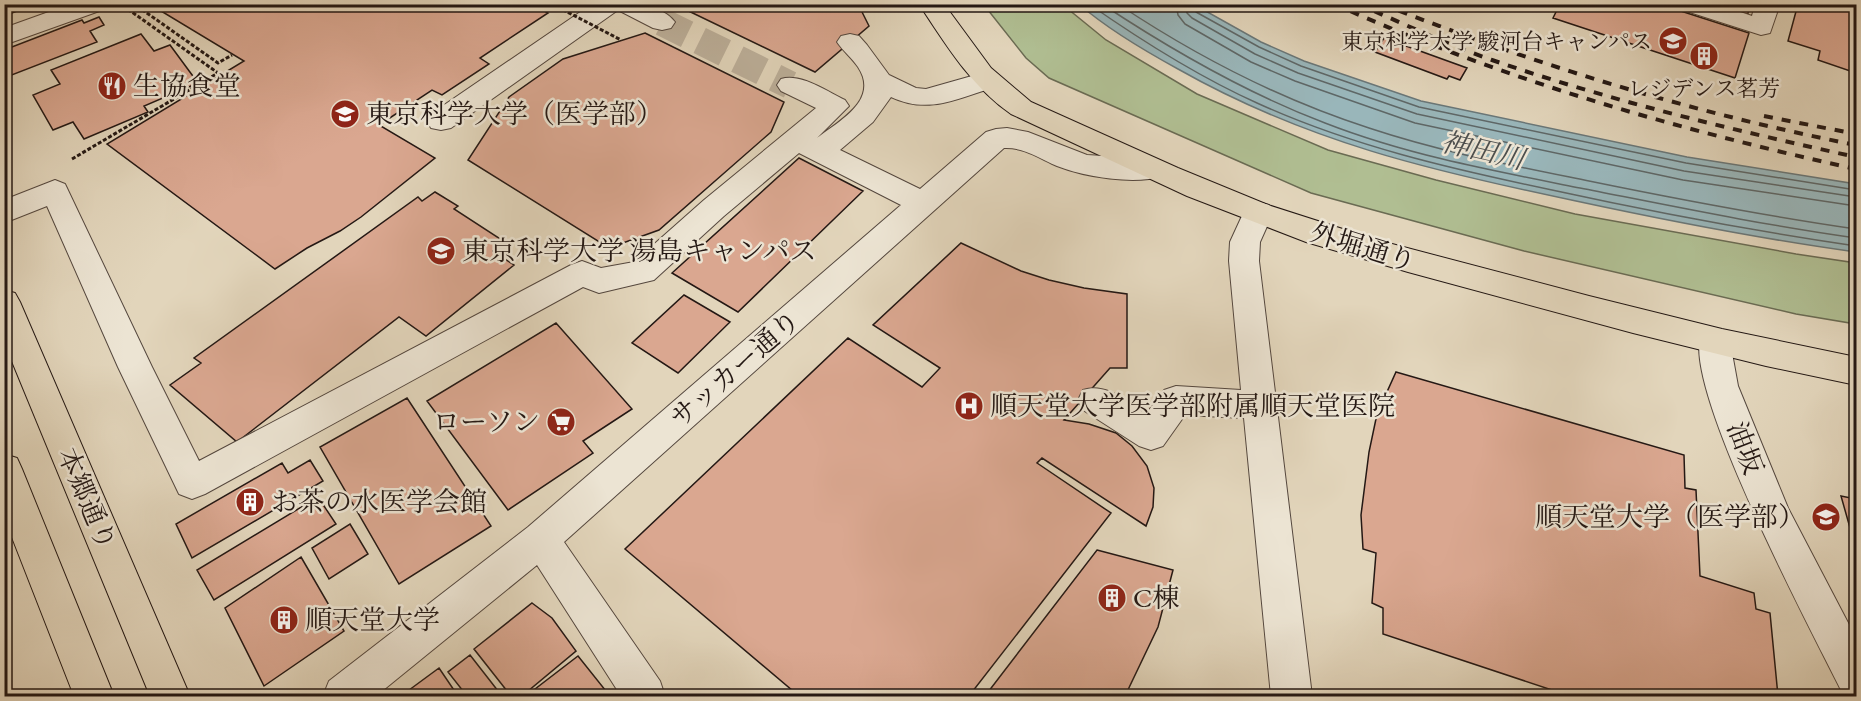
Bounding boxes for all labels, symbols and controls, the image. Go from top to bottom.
school or university icon: 東京科学大学 駿河台キャンパス [1657,25,1689,57]
place label: 東京科学大学 駿河台キャンパス [1341,27,1652,56]
building icon: レジデンス茗芳 [1688,40,1720,72]
place label: 生協食堂 [133,68,241,103]
restaurant icon: 生協食堂 [96,70,128,102]
place label: レジデンス茗芳 [1628,74,1780,103]
place label: 東京科学大学（医学部） [366,96,663,131]
school or university icon: 東京科学大学（医学部） [329,98,361,130]
water label: 神田川 [1438,123,1531,178]
street label: 外堀通り [1306,214,1420,279]
place label: 東京科学大学 湯島キャンパス [462,233,817,268]
school or university icon: 東京科学大学 湯島キャンパス [425,235,457,267]
street label: サッカー通り [662,302,807,435]
place label: 順天堂大学医学部附属順天堂医院 [990,388,1395,423]
hospital icon: 順天堂大学医学部附属順天堂医院 [953,390,985,422]
place label: ローソン [433,404,540,439]
supermarket icon: ローソン [545,406,577,438]
street label: 油坂 [1719,416,1771,479]
street label: 本郷通り [50,442,125,555]
place label: お茶の水医学会館 [271,484,487,519]
building icon: お茶の水医学会館 [234,486,266,518]
place label: 順天堂大学（医学部） [1535,499,1805,534]
school or university icon: 順天堂大学（医学部） [1810,501,1842,533]
place label: C棟 [1133,580,1179,615]
building icon: C棟 [1096,582,1128,614]
place label: 順天堂大学 [305,602,440,637]
building icon: 順天堂大学 [268,604,300,636]

